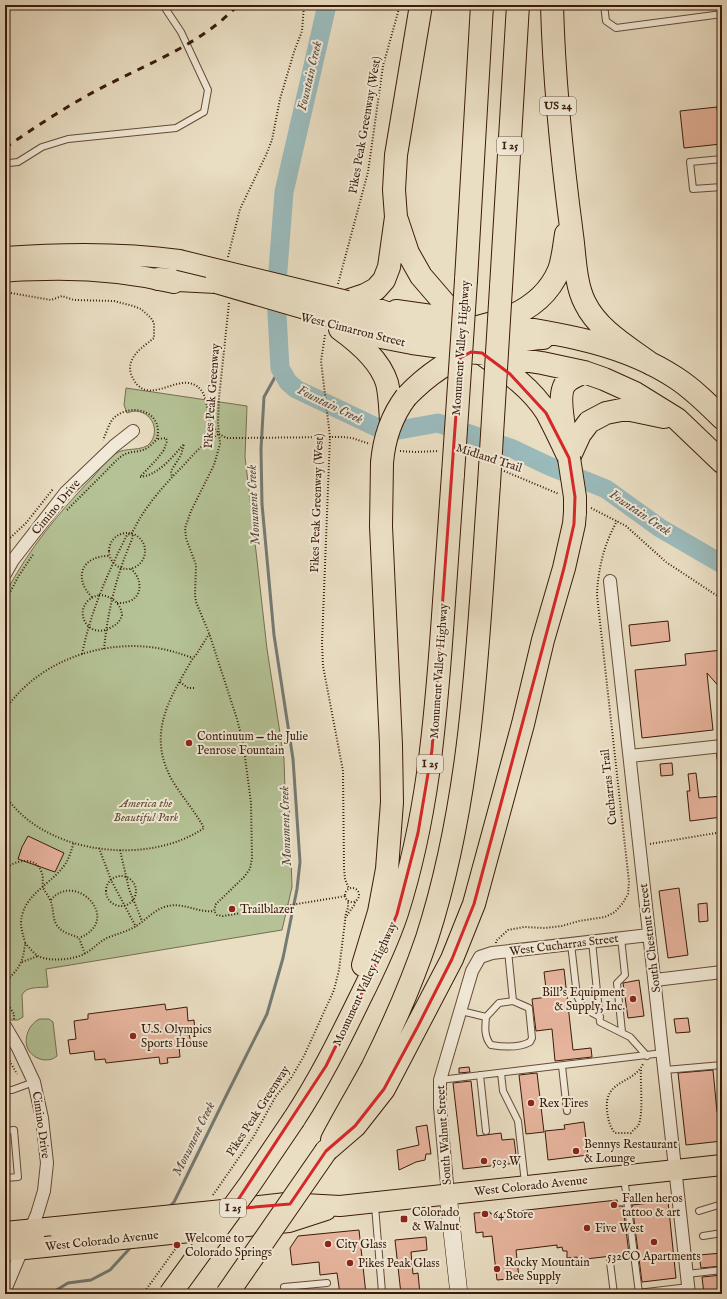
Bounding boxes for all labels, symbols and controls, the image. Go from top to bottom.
water label: Fountain Creek [294,39,326,112]
street label: Pikes Peak Greenway (West) [346,55,384,195]
road number: US 24 [540,97,576,115]
road number: I 25 [497,137,523,155]
street label: Monument Valley Highway [449,280,473,416]
street label: West Cimarron Street [299,310,407,350]
street label: Pikes Peak Greenway [201,343,223,449]
water label: Fountain Creek [294,382,366,429]
street label: Pikes Peak Greenway (West) [307,433,327,573]
street label: Midland Trail [454,440,525,476]
water label: Monument Creek [243,464,265,546]
street label: Cimino Drive [29,476,84,538]
water label: Fountain Creek [606,486,675,540]
street label: Monument Valley Highway [427,603,451,739]
place label: Continuum — the Julie Penrose Fountain [197,729,308,758]
marker: Continuum — the Julie Penrose Fountain [184,738,194,748]
street label: Cucharras Trail [597,748,620,826]
road number: I 25 [417,755,443,773]
water label: Monument Creek [276,785,296,866]
park label: America the Beautiful Park [114,796,179,825]
street label: South Chestnut Street [636,883,664,993]
place label: Trailblazer [240,902,295,917]
marker: Trailblazer [227,904,237,914]
street label: Monument Valley Highway [329,919,401,1049]
street label: West Cucharras Street [509,931,619,959]
place label: Bill's Equipment & Supply, Inc. [542,985,625,1015]
marker: Bill's Equipment & Supply, Inc. [628,994,638,1004]
place label: U.S. Olympics Sports House [141,1022,212,1052]
marker: U.S. Olympics Sports House [128,1031,138,1041]
street label: Pikes Peak Greenway [223,1063,293,1159]
street label: South Walnut Street [433,1085,455,1185]
street label: Cimino Drive [29,1090,53,1160]
place label: Rex Tires [539,1096,588,1111]
water label: Monument Creek [169,1098,220,1179]
marker: Rex Tires [526,1098,536,1108]
place label: Bennys Restaurant & Lounge [584,1137,677,1166]
marker: Bennys Restaurant & Lounge [571,1146,581,1156]
place label: 503 W [492,1154,521,1169]
marker: 503 W [479,1156,489,1166]
street label: West Colorado Avenue [474,1173,589,1199]
place label: Fallen heros tattoo & art [622,1191,683,1220]
road number: I 25 [220,1199,246,1217]
marker: Fallen heros tattoo & art [609,1200,619,1210]
place label: Colorado & Walnut [412,1205,460,1234]
place label: 64 Store [493,1207,534,1222]
marker: 64 Store [480,1209,490,1219]
marker: Colorado & Walnut [399,1214,409,1224]
place label: Five West [595,1221,644,1236]
marker: Five West [582,1223,592,1233]
street label: West Colorado Avenue [45,1228,160,1254]
place label: Welcome to Colorado Springs [185,1231,272,1261]
place label: City Glass [336,1237,387,1252]
marker: 532CO Apartments [649,1237,659,1247]
marker: City Glass [323,1239,333,1249]
marker: Welcome to Colorado Springs [172,1240,182,1250]
place label: 532CO Apartments [607,1249,701,1265]
place label: Rocky Mountain Bee Supply [505,1255,590,1285]
place label: Pikes Peak Glass [358,1256,440,1271]
marker: Pikes Peak Glass [345,1258,355,1268]
marker: Rocky Mountain Bee Supply [492,1264,502,1274]

